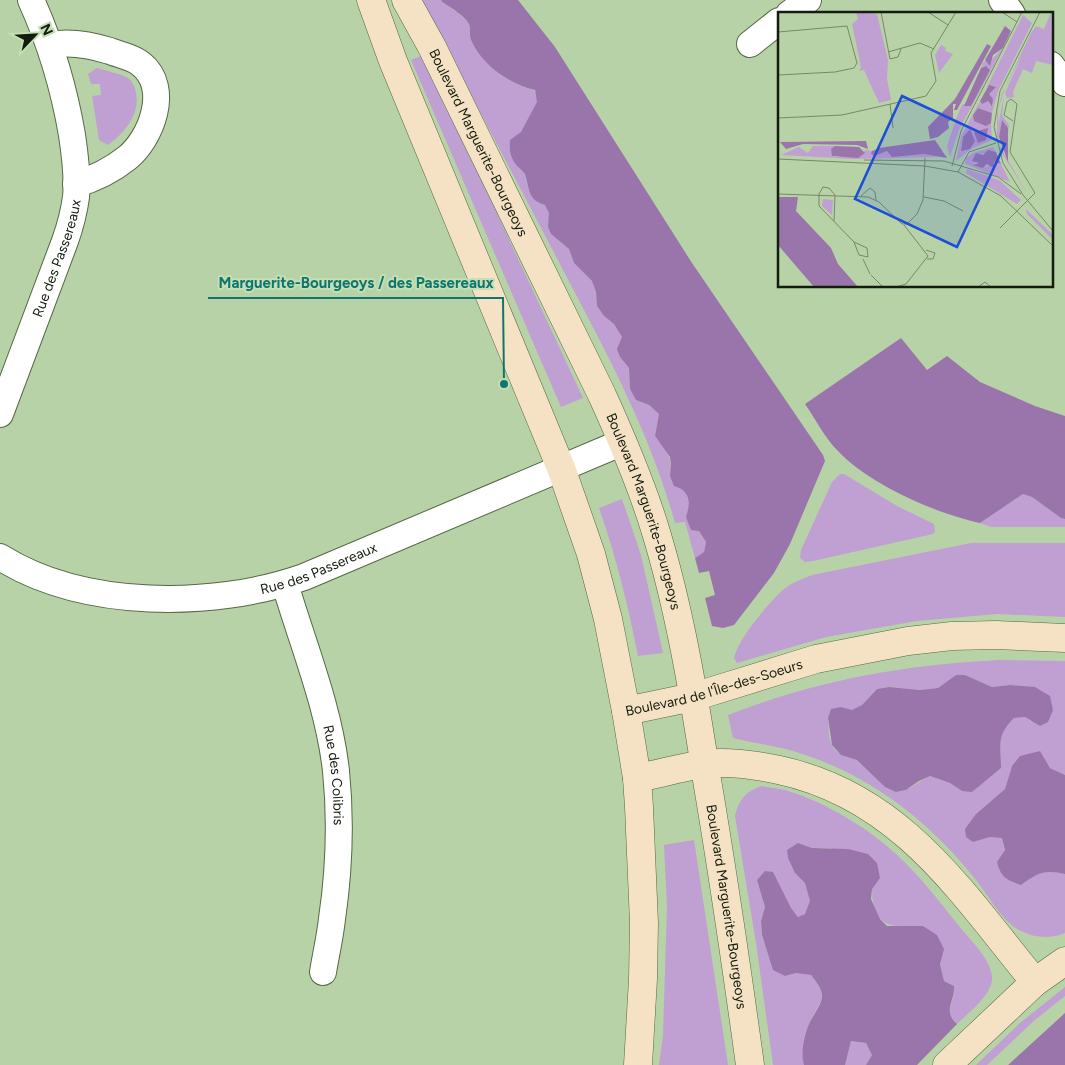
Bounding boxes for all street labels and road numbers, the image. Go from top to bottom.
street label: Boulevard Marguerite-Bourgeoys [426,46,532,239]
street label: Rue des Passereaux [29,198,84,319]
street label: Boulevard Marguerite-Bourgeoys [603,410,685,611]
street label: Rue des Passereaux [258,539,379,598]
street label: Boulevard de l'Île-des-Soeurs [624,655,805,719]
street label: Rue des Colibris [320,723,347,825]
street label: Boulevard Marguerite-Bourgeoys [703,803,751,1010]

